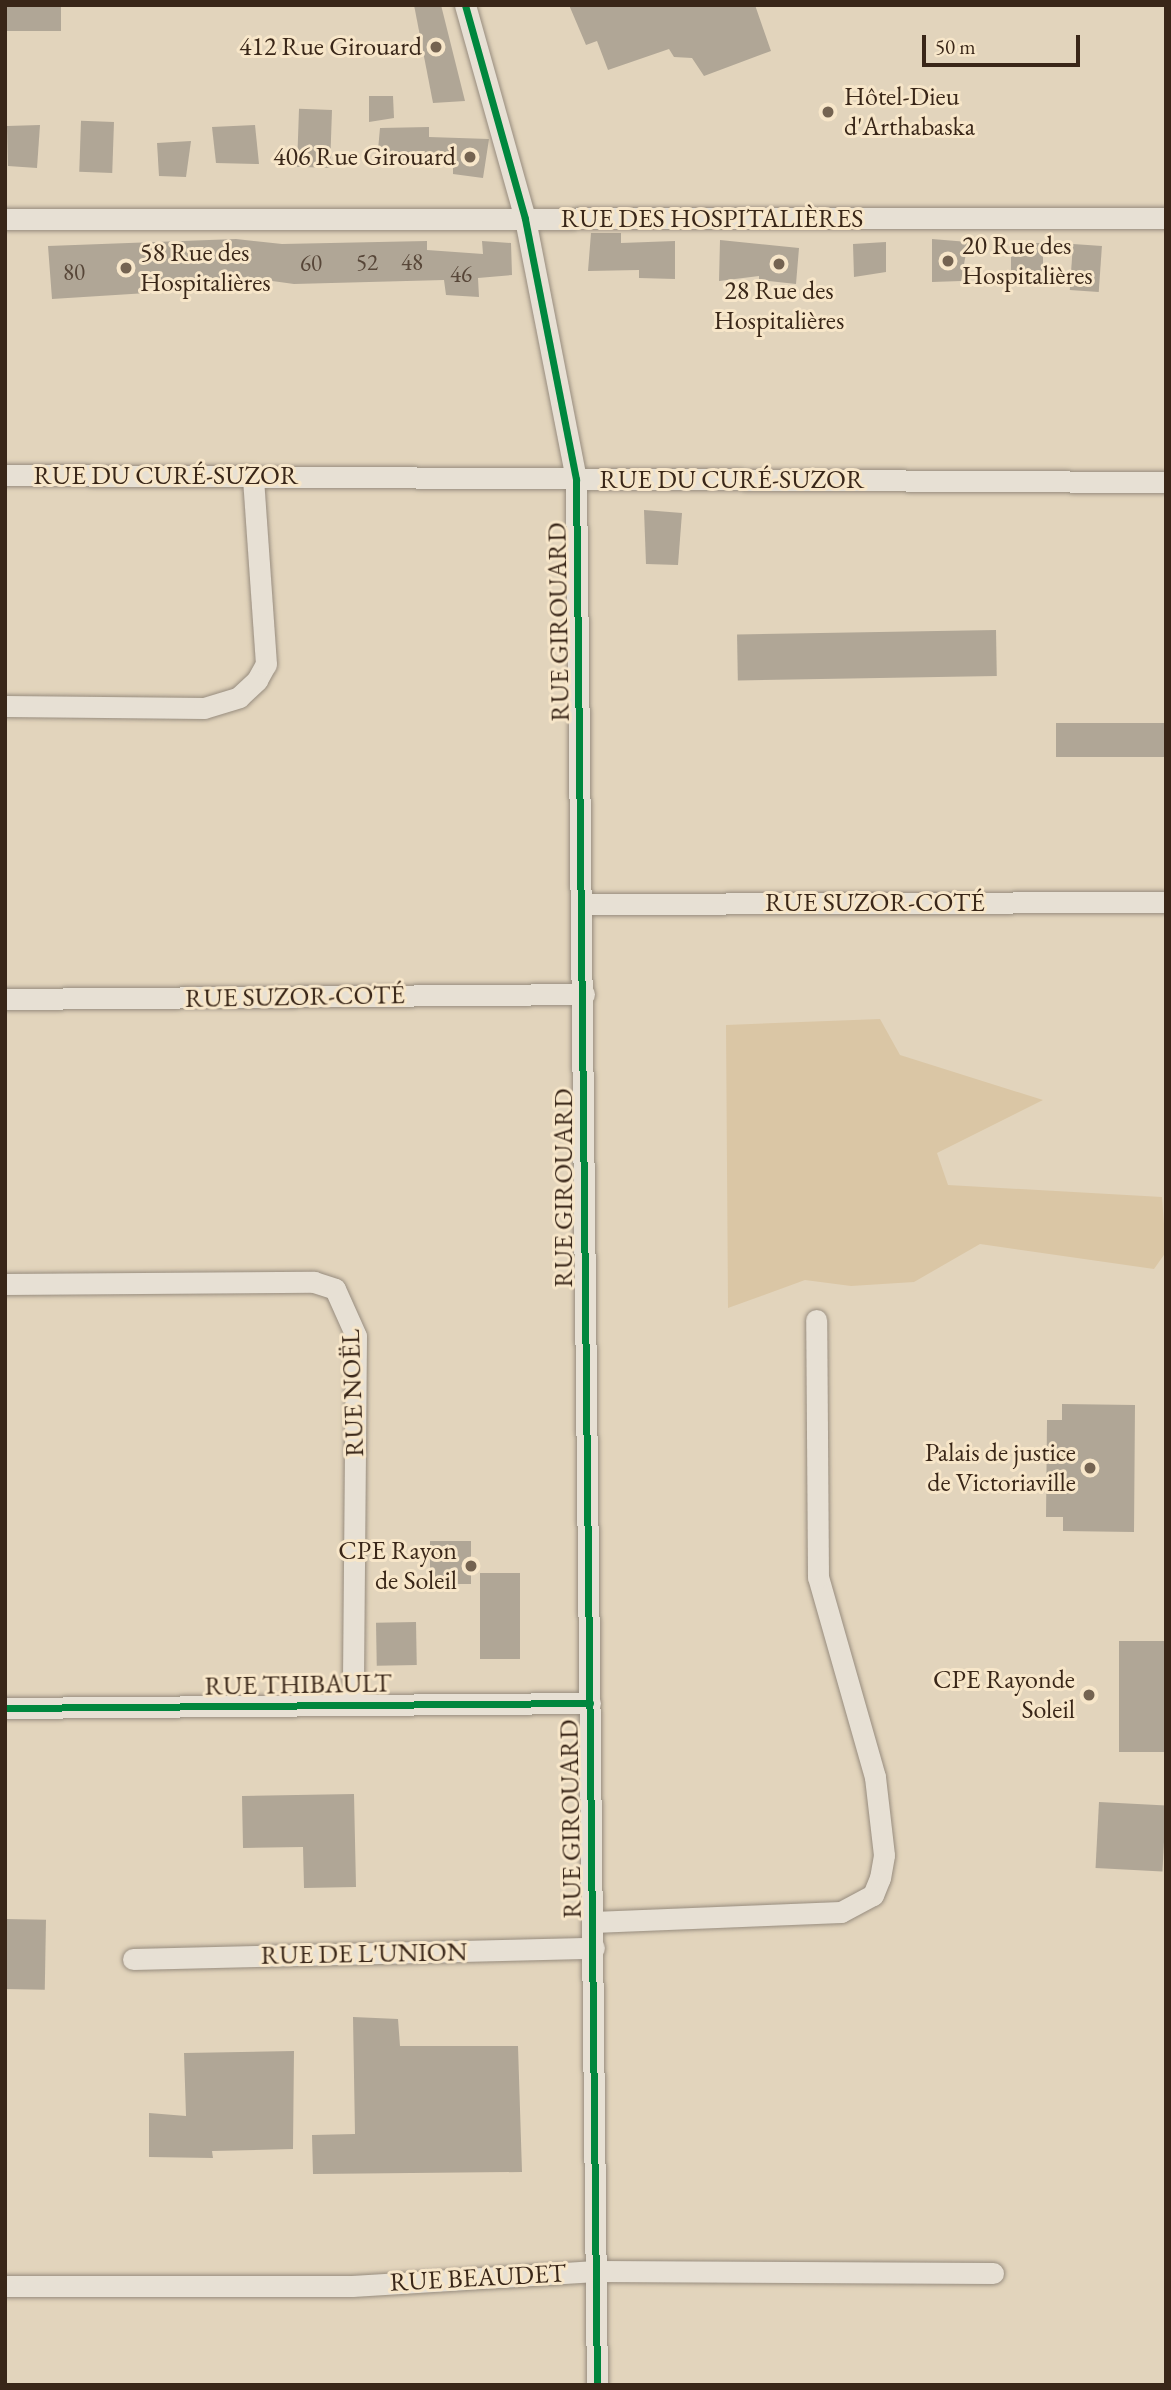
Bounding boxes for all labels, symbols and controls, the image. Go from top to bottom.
scale bar [926,21,1084,65]
place label: 412 Rue Girouard [239,31,422,63]
text: 50 m [935,33,976,60]
marker: 412 Rue Girouard [428,39,444,55]
place label: Hôtel-Dieu d'Arthabaska [844,81,975,142]
marker: Hôtel-Dieu d'Arthabaska [818,102,838,122]
place label: 406 Rue Girouard [273,141,456,173]
marker: 406 Rue Girouard [462,149,478,165]
street label: RUE DES HOSPITALIÈRES [561,203,863,235]
place label: 20 Rue des Hospitalières [962,230,1093,292]
place label: 58 Rue des Hospitalières [140,237,271,298]
house number: 52 [356,248,378,276]
house number: 48 [401,248,423,276]
house number: 60 [300,249,322,277]
marker: 20 Rue des Hospitalières [940,253,956,269]
marker: 28 Rue des Hospitalières [771,256,787,272]
house number: 80 [63,258,85,286]
marker: 58 Rue des Hospitalières [118,260,134,276]
house number: 46 [450,260,472,288]
place label: 28 Rue des Hospitalières [714,275,844,336]
street label: RUE DU CURÉ-SUZOR [34,460,298,492]
street label: RUE DU CURÉ-SUZOR [600,464,864,496]
street label: RUE GIROUARD [542,522,576,722]
street label: RUE SUZOR-COTÉ [765,887,985,919]
street label: RUE SUZOR-COTÉ [185,979,405,1015]
street label: RUE GIROUARD [548,1088,580,1288]
street label: RUE NOËL [335,1329,371,1457]
place label: Palais de justice de Victoriaville [925,1437,1076,1498]
marker: Palais de justice de Victoriaville [1082,1460,1098,1476]
place label: CPE Rayon de Soleil [338,1535,457,1596]
marker: CPE Rayon de Soleil [463,1558,479,1574]
place label: CPE Rayonde Soleil [933,1664,1075,1726]
street label: RUE THIBAULT [204,1668,392,1702]
marker: CPE Rayonde Soleil [1081,1687,1097,1703]
street label: RUE GIROUARD [554,1719,588,1919]
street label: RUE DE L'UNION [260,1937,468,1971]
street label: RUE BEAUDET [389,2258,567,2298]

